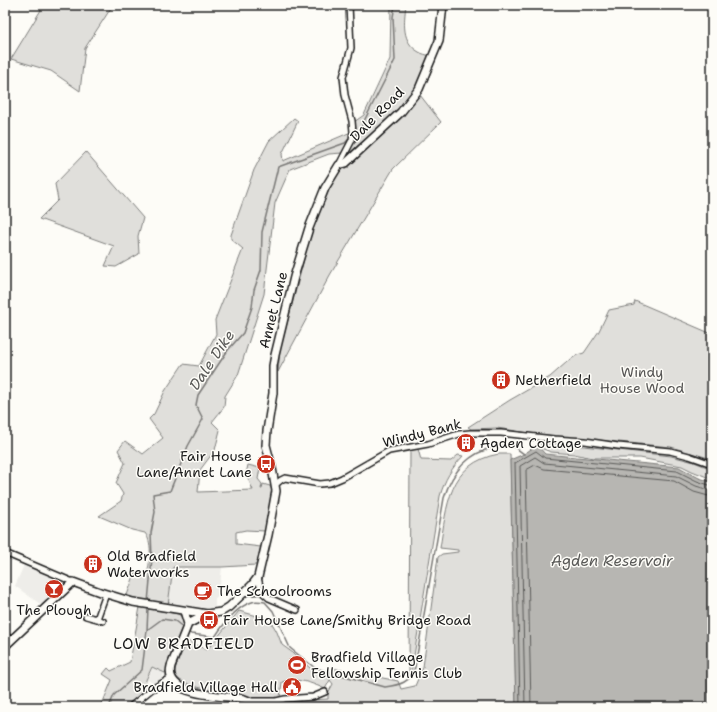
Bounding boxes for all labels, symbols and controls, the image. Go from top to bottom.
street label: Dale Road [346,83,408,145]
street label: Annet Lane [255,270,291,350]
water label: Dale Dike [185,326,239,394]
park label: Windy House Wood [600,363,684,397]
building icon: Netherfield [490,369,512,391]
place label: Netherfield [515,371,592,389]
street label: Windy Bank [381,415,463,451]
building icon: Agden Cottage [455,432,477,454]
place label: Agden Cottage [480,434,582,452]
place label: Fair House Lane/Annet Lane [136,447,252,481]
bus stop icon: Fair House Lane/Annet Lane [255,453,277,475]
place label: Old Bradfield Waterworks [107,547,196,581]
water label: Agden Reservoir [551,551,674,571]
building icon: Old Bradfield Waterworks [82,553,104,575]
bar icon: The Plough [43,578,65,600]
cafe icon: The Schoolrooms [192,580,214,602]
place label: The Schoolrooms [217,582,332,600]
place label: The Plough [16,601,92,619]
bus stop icon: Fair House Lane/Smithy Bridge Road [198,609,220,631]
place label: Fair House Lane/Smithy Bridge Road [223,611,471,629]
district label: LOW BRADFIELD [113,633,255,654]
place label: Bradfield Village Fellowship Tennis Club [311,648,462,682]
sports icon: Bradfield Village Fellowship Tennis Club [286,654,308,676]
public building icon: Bradfield Village Hall [281,676,303,698]
place label: Bradfield Village Hall [134,678,279,696]

